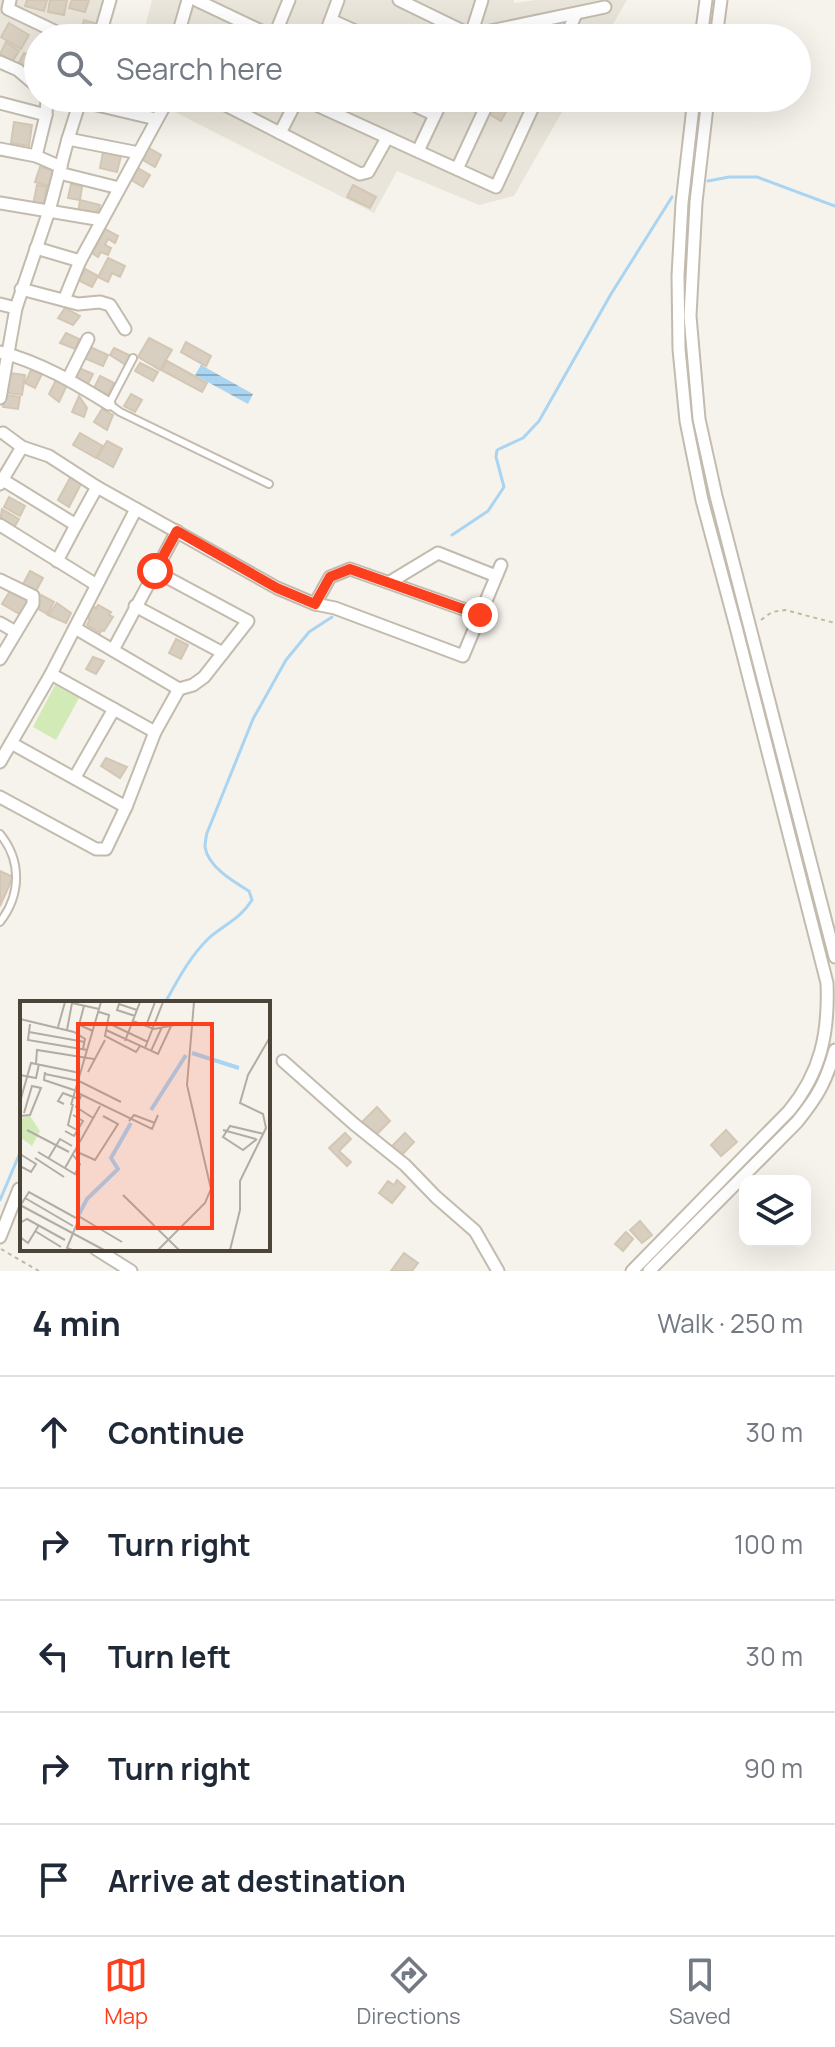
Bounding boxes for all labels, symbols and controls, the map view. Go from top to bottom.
search box [24,24,811,112]
icon: search [52,46,96,90]
text: Search here [116,48,283,89]
route start [137,553,173,589]
route end [462,597,498,633]
inset map [20,1001,270,1251]
map controls [739,1175,811,1247]
button: layers [739,1175,811,1247]
text: 4 min [32,1300,121,1346]
text: Walk · 250 m [657,1305,803,1341]
icon: ahead [32,1410,76,1454]
text: Continue [108,1412,244,1453]
text: 30 m [746,1414,803,1450]
icon: right [32,1522,76,1566]
text: Turn right [108,1524,251,1565]
text: 100 m [734,1526,803,1562]
icon: left [32,1634,76,1678]
text: Turn left [108,1636,231,1677]
text: 30 m [746,1638,803,1674]
icon: right [32,1746,76,1790]
text: Turn right [108,1748,251,1789]
text: 90 m [744,1750,803,1786]
icon: arrive [32,1858,76,1902]
text: Arrive at destination [108,1860,406,1901]
tab: Map [104,1953,148,2031]
tab: Directions [356,1953,461,2031]
tab: Saved [669,1953,731,2031]

